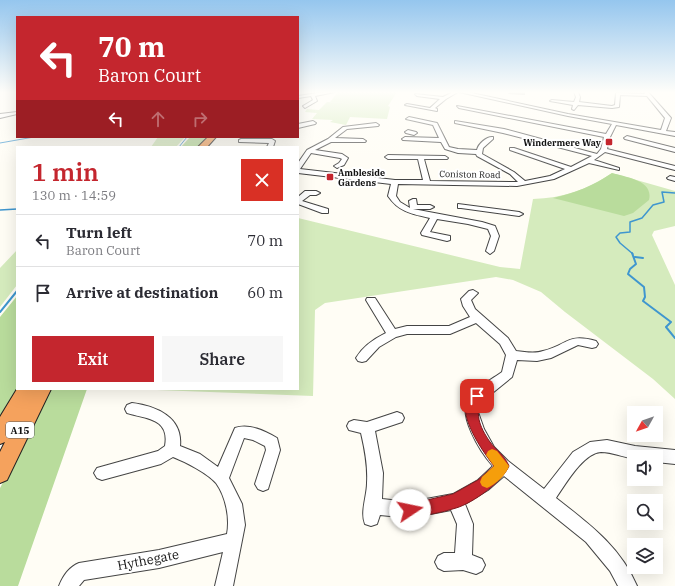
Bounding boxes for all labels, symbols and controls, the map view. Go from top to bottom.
text: 70 m [98,28,165,65]
icon: left [32,32,84,84]
text: Baron Court [98,64,201,87]
icon: left [105,108,127,130]
icon: ahead [147,108,169,130]
icon: right [189,108,211,130]
place label: Windermere Way [523,137,602,148]
marker: Windermere Way [604,137,614,147]
text: 1 min [32,156,99,188]
button: close [241,159,283,201]
place label: Ambleside Gardens [338,167,385,188]
street label: Coniston Road [439,168,501,180]
marker: Ambleside Gardens [325,172,335,182]
text: 130 m · 14:59 [32,187,116,204]
text: Turn left [66,223,132,242]
icon: left [32,230,54,252]
text: 70 m [247,231,283,250]
text: Baron Court [66,242,140,259]
icon: arrive [32,282,54,304]
text: Arrive at destination [66,283,218,302]
text: 60 m [247,283,283,302]
button: Exit [32,336,154,382]
button: Share [162,336,283,382]
pin [460,379,494,413]
icon: arrive [466,385,488,407]
north arrow [627,406,663,442]
map controls [627,406,663,574]
road number: A15 [6,422,34,438]
button: sound [627,450,663,486]
position arrow [389,489,431,531]
button: search [627,494,663,530]
button: layers [627,538,663,574]
street label: Hythegate [116,546,180,574]

